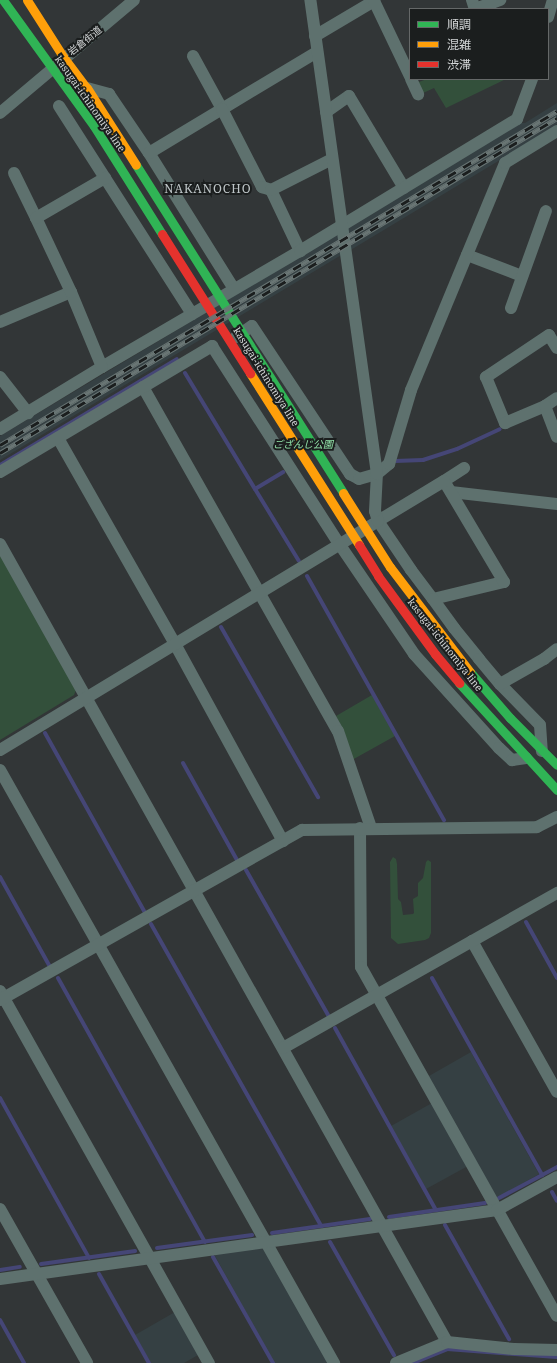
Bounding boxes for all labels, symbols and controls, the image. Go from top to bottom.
legend [409,8,549,80]
text: 順調 [447,16,471,33]
street label: 岩倉街道 [66,24,104,58]
text: 混雑 [447,36,471,53]
street label: kasugai-ichinomiya line [52,54,128,154]
text: 渋滞 [447,56,471,73]
district label: NAKANOCHO [164,182,252,196]
street label: kasugai-ichinomiya line [231,325,301,429]
park label: ござんじ公園 [273,439,333,451]
street label: kasugai-ichinomiya line [405,596,485,694]

